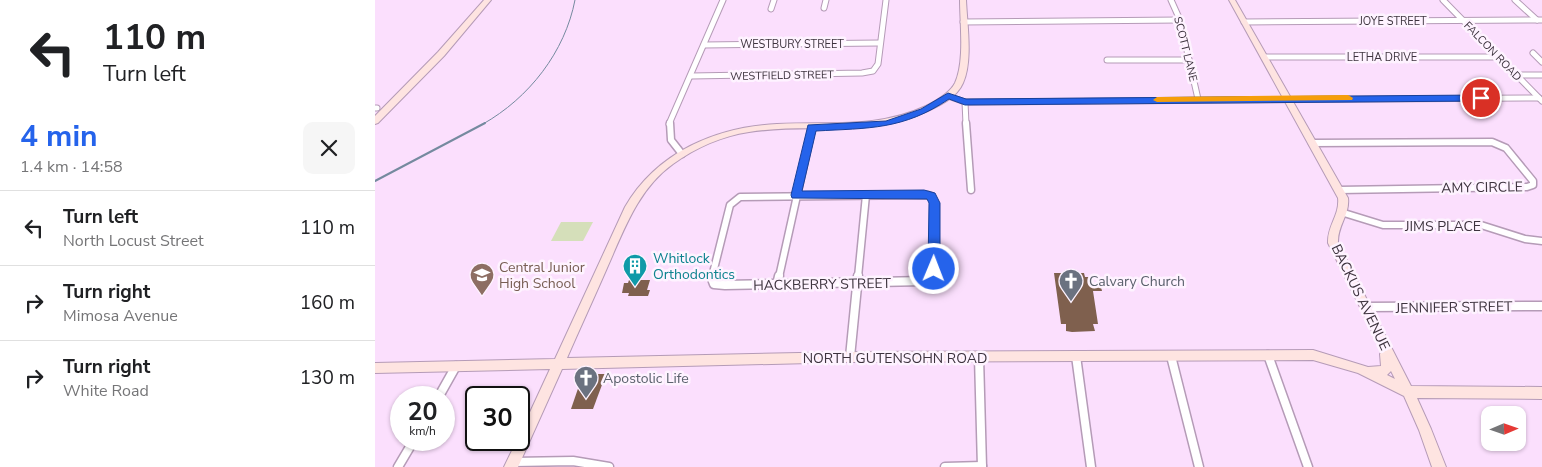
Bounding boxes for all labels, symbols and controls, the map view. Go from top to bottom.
text: 110 m [103,14,206,61]
street label: JOYE STREET [1358,14,1427,29]
street label: SCOTT LANE [1170,15,1201,83]
street label: FALCON ROAD [1460,18,1525,84]
icon: left [20,20,85,85]
street label: WESTBURY STREET [740,37,844,52]
street label: LETHA DRIVE [1347,50,1417,65]
text: Turn left [103,59,186,89]
street label: WESTFIELD STREET [730,67,834,84]
pin [1460,77,1502,119]
icon: arrive [1467,84,1495,112]
text: 4 min [20,116,98,157]
button: close [303,122,355,174]
text: 1.4 km · 14:58 [20,156,123,178]
street label: AMY CIRCLE [1441,177,1523,198]
text: Turn left [63,204,138,230]
icon: left [20,214,48,242]
text: 110 m [300,215,355,241]
street label: JIMS PLACE [1404,217,1481,236]
text: North Locust Street [63,230,204,252]
street label: BACKUS AVENUE [1327,241,1394,353]
position arrow [907,242,959,294]
place label: Whitlock Orthodontics [653,249,735,284]
building icon: Whitlock Orthodontics [622,253,648,287]
place label: Central Junior High School [499,258,585,293]
school or university icon: Central Junior High School [469,262,495,296]
church icon: Calvary Church [1058,268,1084,302]
place label: Calvary Church [1089,272,1185,291]
street label: HACKBERRY STREET [753,274,892,295]
text: Turn right [63,279,150,305]
icon: right [20,289,48,317]
text: 160 m [300,290,355,316]
street label: JENNIFER STREET [1395,297,1513,318]
text: Mimosa Avenue [63,305,178,327]
street label: NORTH GUTENSOHN ROAD [803,349,987,368]
text: Turn right [63,354,150,380]
icon: right [20,364,48,392]
text: 130 m [300,365,355,391]
church icon: Apostolic Life [573,365,599,399]
place label: Apostolic Life [603,369,689,388]
text: White Road [63,380,149,402]
speed limit sign: 30 [465,386,530,451]
text: 20 [407,395,438,429]
north arrow [1481,406,1526,451]
map controls [1481,406,1526,451]
text: km/h [409,423,436,439]

